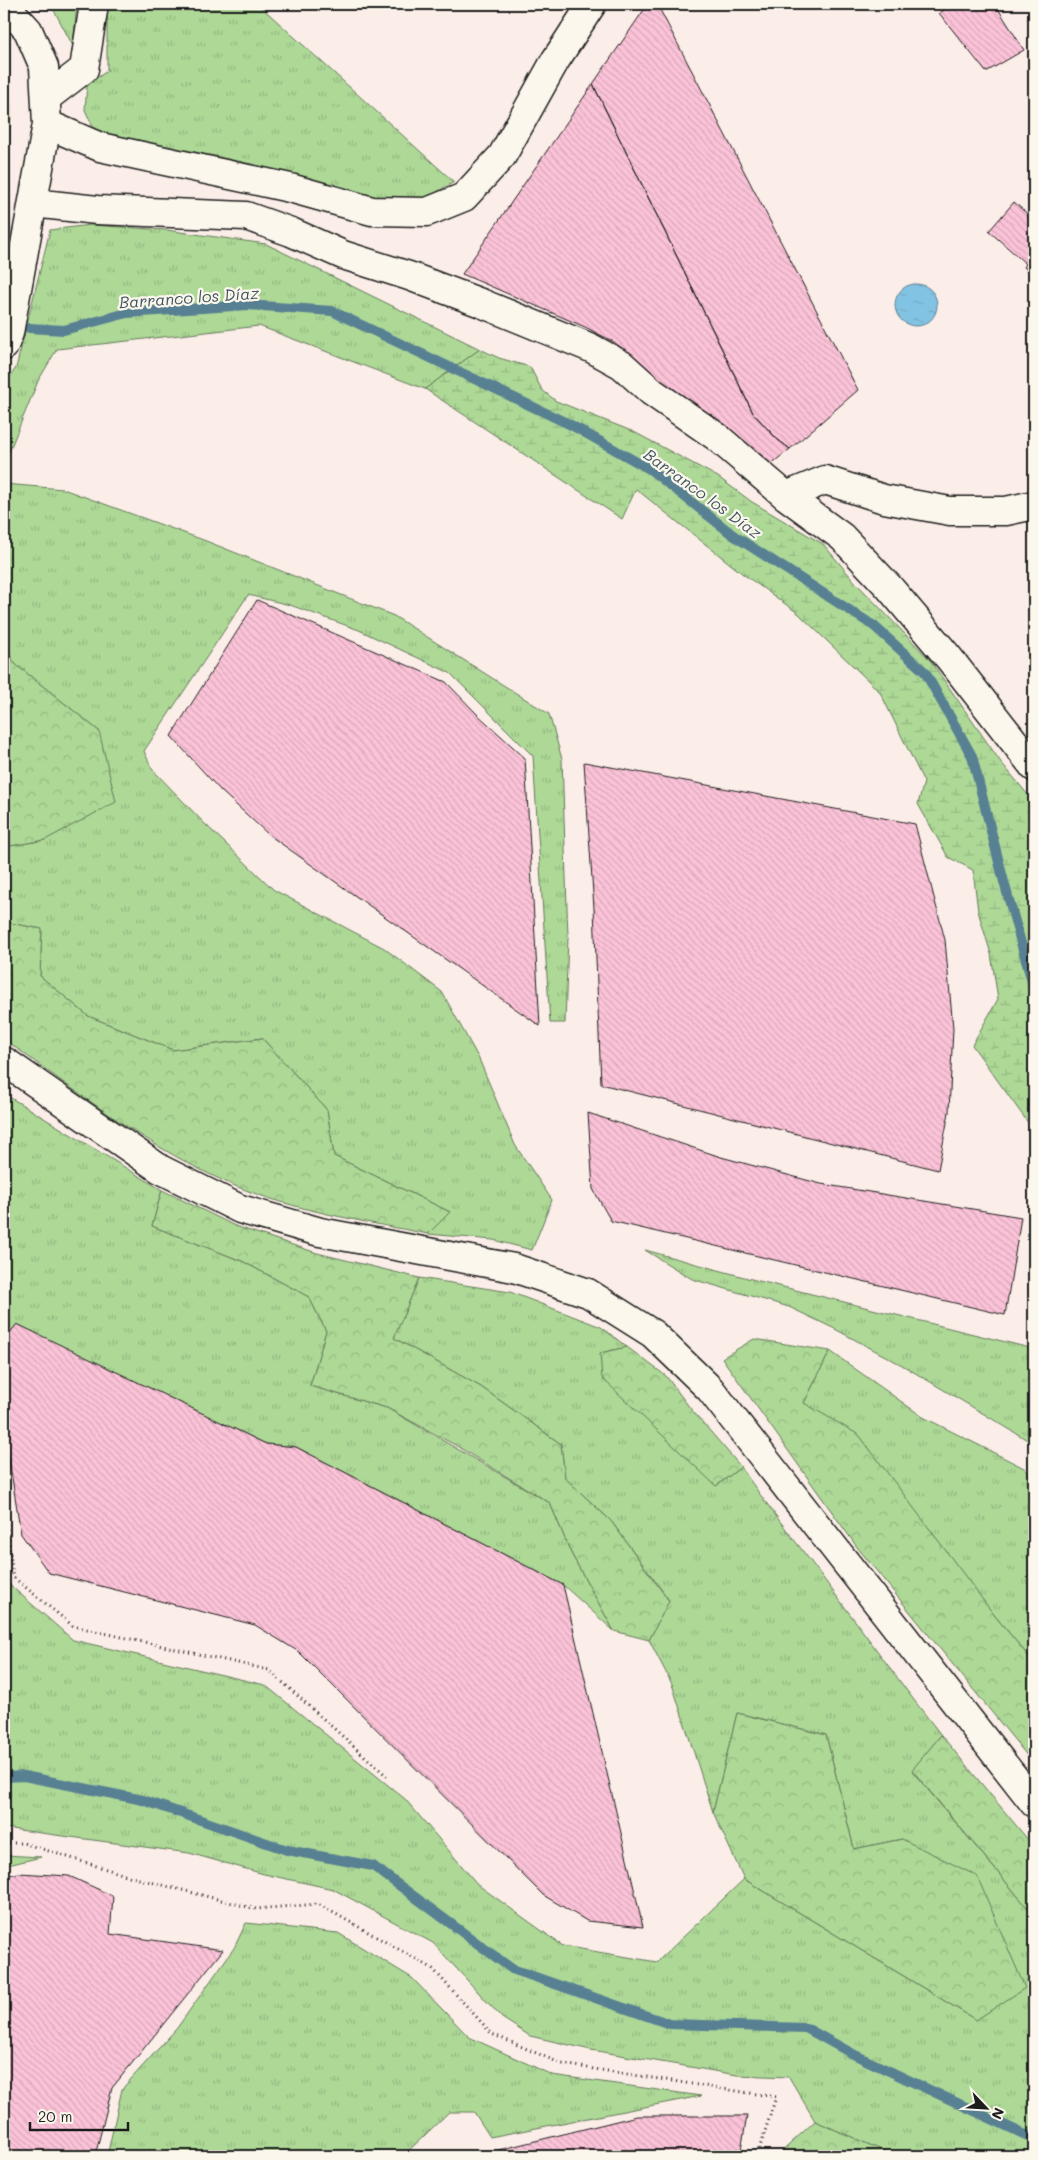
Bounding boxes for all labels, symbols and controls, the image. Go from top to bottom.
water label: Barranco los Díaz [118,282,260,312]
water label: Barranco los Díaz [640,443,766,543]
north arrow [960,2082,1010,2132]
scale bar [30,2100,128,2132]
text: N [987,2105,1009,2123]
text: 20 m [38,2106,72,2126]

